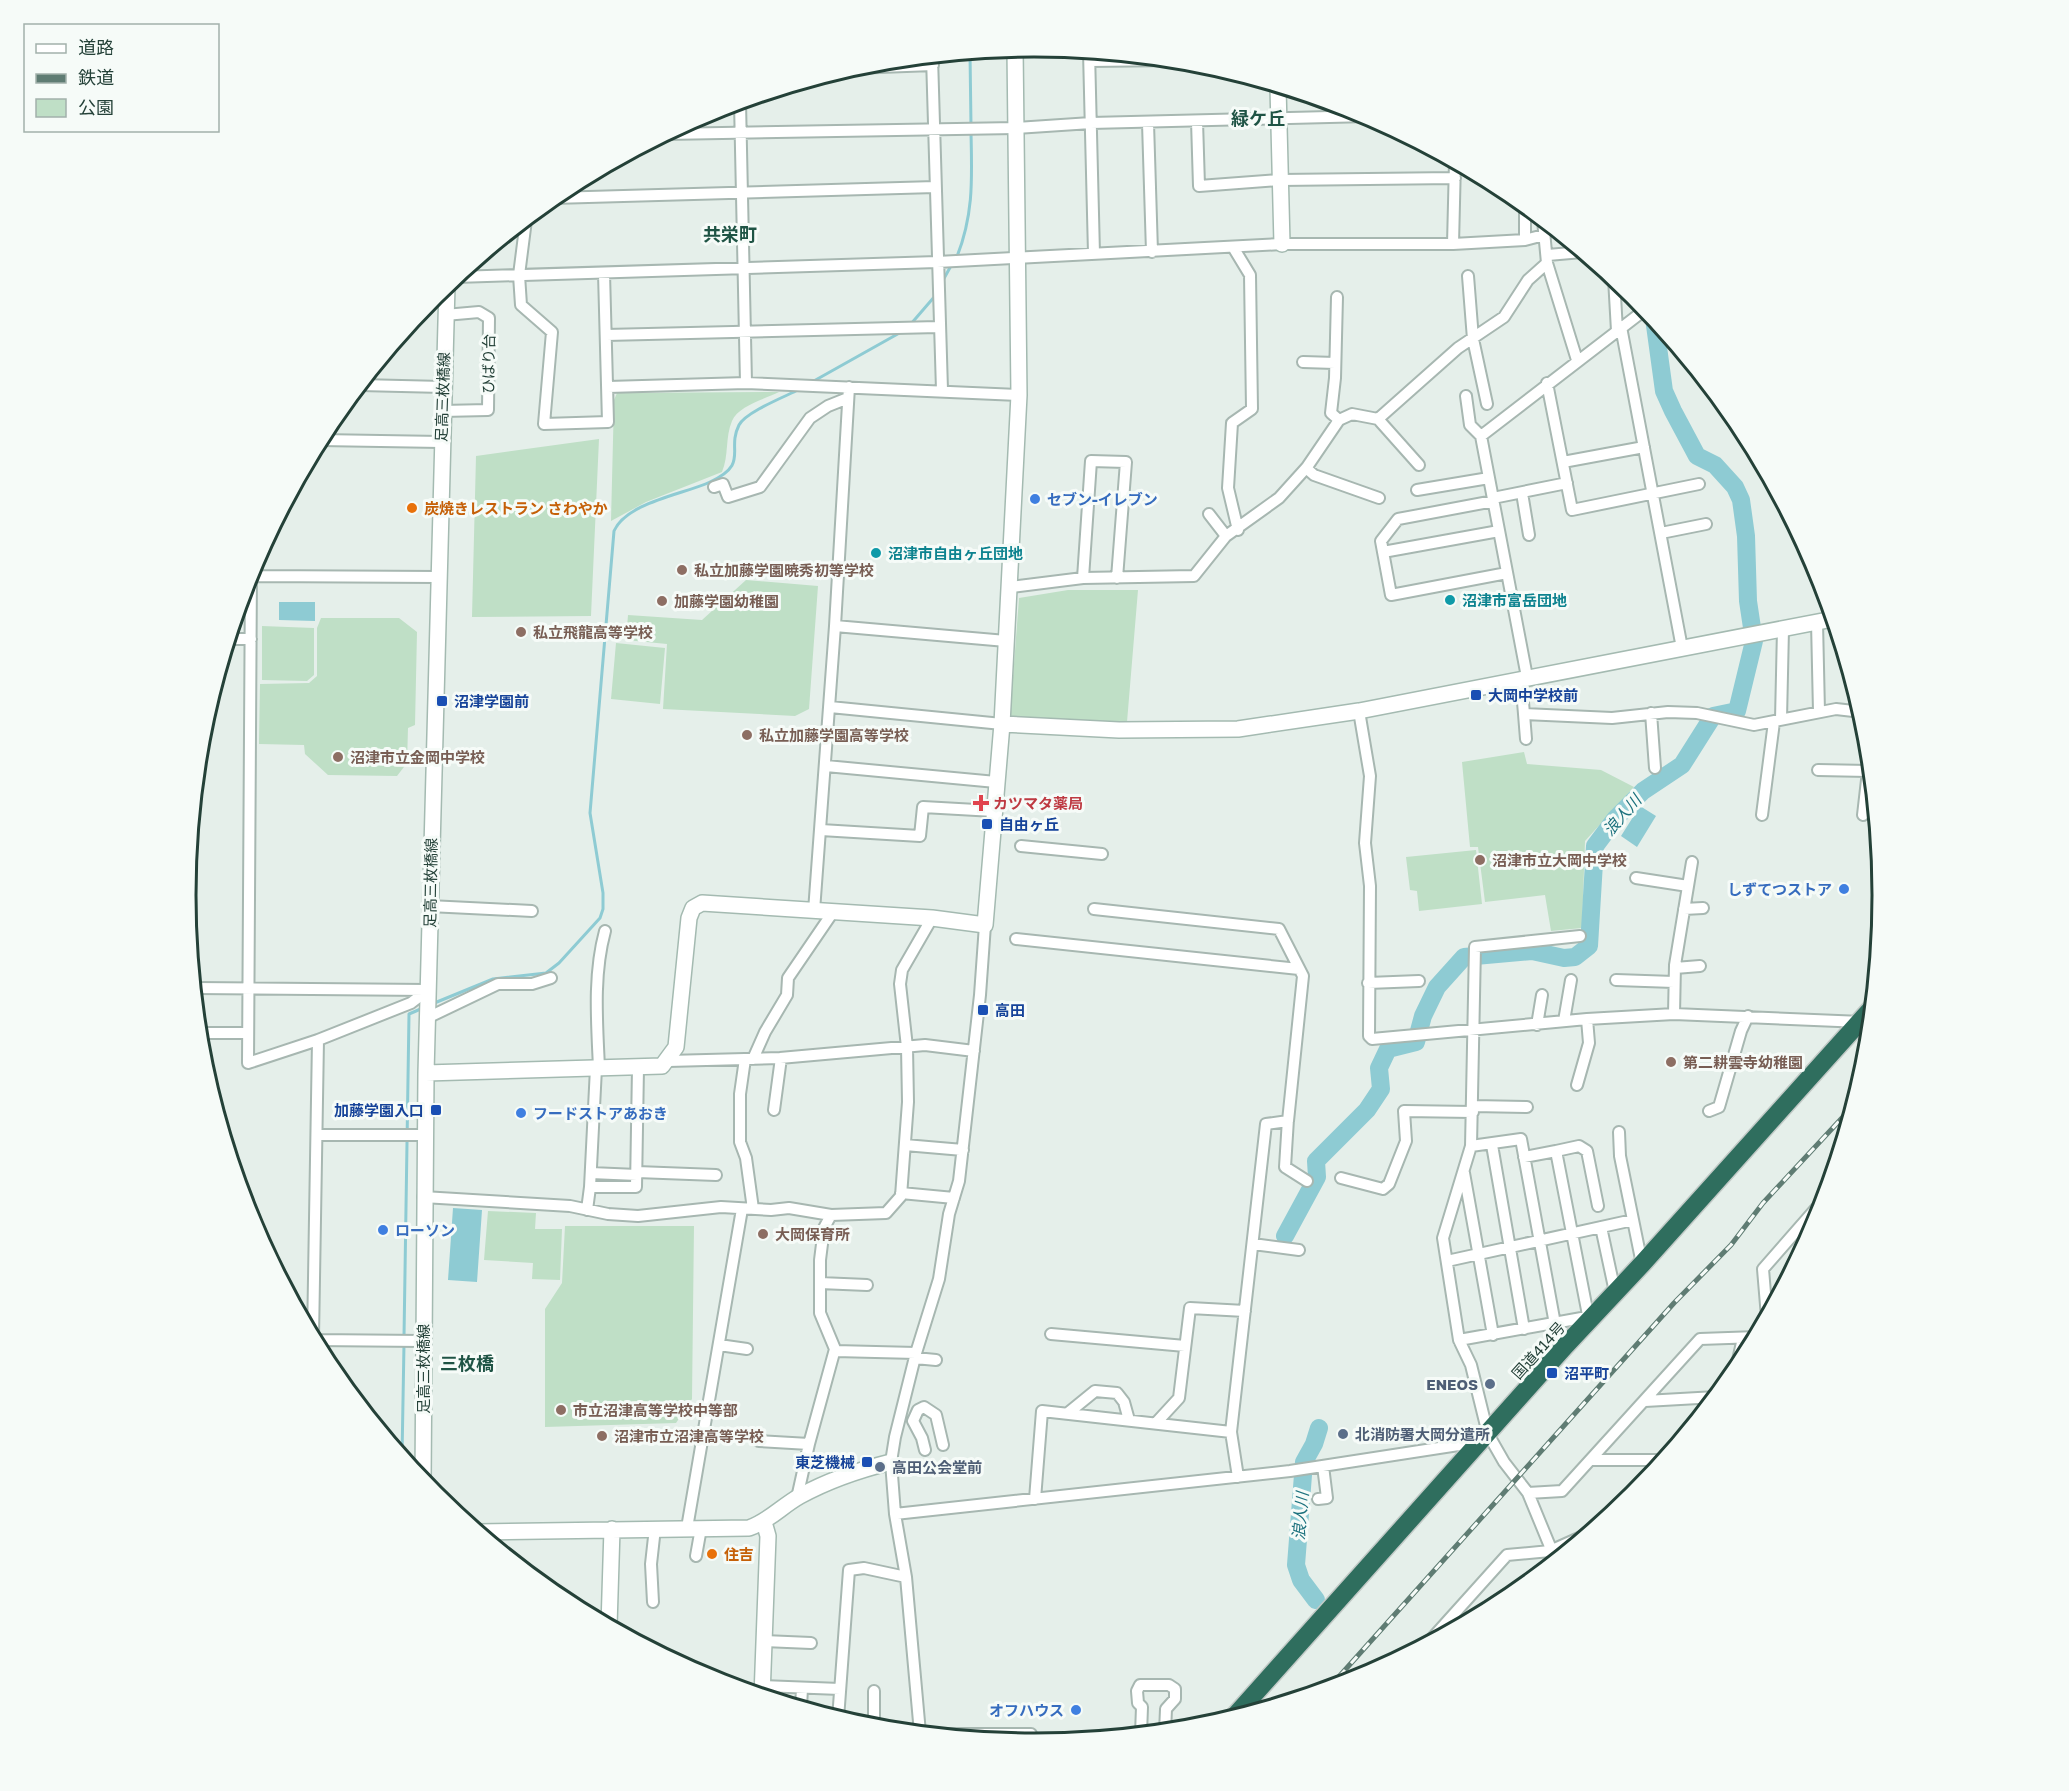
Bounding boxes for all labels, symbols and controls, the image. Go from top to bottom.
legend [24,24,219,132]
text: 道路 [78,36,114,58]
text: 鉄道 [78,66,114,88]
text: 公園 [78,96,114,118]
district label: 緑ケ丘 [1231,107,1285,129]
district label: 共栄町 [703,223,757,245]
street label: ひばり台 [478,334,498,394]
street label: 足高三枚橋線 [431,352,453,442]
place label: セブン-イレブン [1047,490,1158,508]
marker: セブン-イレブン [1028,492,1042,506]
place label: 炭焼きレストラン さわやか [424,499,608,517]
marker: 炭焼きレストラン さわやか [405,501,419,515]
place label: 沼津市自由ヶ丘団地 [888,544,1023,562]
marker: 沼津市自由ヶ丘団地 [869,546,883,560]
place label: 私立加藤学園暁秀初等学校 [694,561,874,579]
marker: 私立加藤学園暁秀初等学校 [675,563,689,577]
place label: 沼津市富岳団地 [1462,591,1567,609]
place label: 加藤学園幼稚園 [674,592,779,610]
marker: 沼津市富岳団地 [1443,593,1457,607]
marker: 加藤学園幼稚園 [655,594,669,608]
place label: 私立飛龍高等学校 [533,623,653,641]
marker: 私立飛龍高等学校 [514,625,528,639]
place label: 大岡中学校前 [1488,686,1578,704]
marker: 大岡中学校前 [1469,688,1483,702]
place label: 沼津学園前 [454,692,529,710]
marker: 沼津学園前 [435,694,449,708]
place label: 私立加藤学園高等学校 [759,726,909,744]
marker: 私立加藤学園高等学校 [740,728,754,742]
place label: 沼津市立金岡中学校 [350,748,485,766]
marker: 沼津市立金岡中学校 [331,750,345,764]
water label: 浪人川 [1599,789,1647,840]
place label: カツマタ薬局 [993,794,1083,812]
marker: カツマタ薬局 [974,796,988,810]
place label: 自由ヶ丘 [999,815,1059,833]
marker: 自由ヶ丘 [980,817,994,831]
street label: 足高三枚橋線 [420,838,440,928]
place label: 沼津市立大岡中学校 [1492,851,1627,869]
marker: 沼津市立大岡中学校 [1473,853,1487,867]
place label: しずてつストア [1728,880,1832,898]
marker: しずてつストア [1837,882,1851,896]
place label: 高田 [995,1001,1025,1019]
marker: 高田 [976,1003,990,1017]
place label: 第二耕雲寺幼稚園 [1683,1053,1803,1071]
marker: 第二耕雲寺幼稚園 [1664,1055,1678,1069]
place label: 加藤学園入口 [334,1101,424,1119]
marker: 加藤学園入口 [429,1103,443,1117]
place label: フードストアあおき [533,1104,668,1122]
marker: フードストアあおき [514,1106,528,1120]
place label: ローソン [395,1221,455,1239]
marker: ローソン [376,1223,390,1237]
place label: 大岡保育所 [775,1225,850,1243]
marker: 大岡保育所 [756,1227,770,1241]
street label: 国道414号 [1508,1318,1568,1382]
street label: 足高三枚橋線 [414,1324,432,1414]
district label: 三枚橋 [440,1352,494,1374]
place label: 沼平町 [1564,1364,1609,1382]
marker: 沼平町 [1545,1366,1559,1380]
place label: ENEOS [1426,1375,1478,1393]
marker: ENEOS [1483,1377,1497,1391]
place label: 市立沼津高等学校中等部 [573,1401,738,1419]
marker: 市立沼津高等学校中等部 [554,1403,568,1417]
place label: 北消防署大岡分遣所 [1355,1425,1490,1443]
place label: 沼津市立沼津高等学校 [614,1427,764,1445]
marker: 北消防署大岡分遣所 [1336,1427,1350,1441]
marker: 沼津市立沼津高等学校 [595,1429,609,1443]
place label: 東芝機械 [795,1453,855,1471]
marker: 東芝機械 [860,1455,874,1469]
place label: 高田公会堂前 [892,1458,982,1476]
marker: 高田公会堂前 [873,1460,887,1474]
water label: 浪人川 [1288,1489,1312,1541]
place label: 住吉 [724,1545,754,1563]
marker: 住吉 [705,1547,719,1561]
place label: オフハウス [989,1701,1064,1719]
marker: オフハウス [1069,1703,1083,1717]

